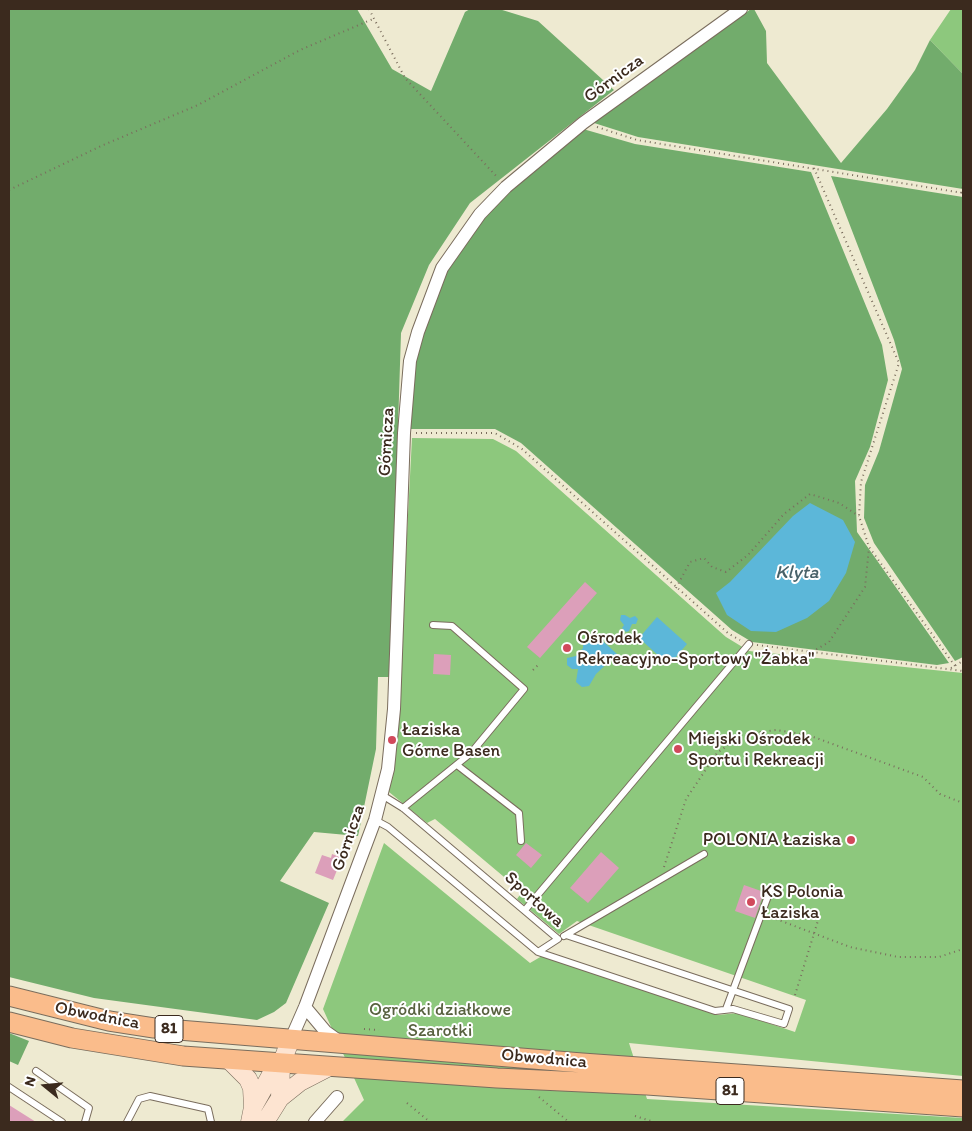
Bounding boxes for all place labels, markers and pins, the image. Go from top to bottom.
place label: Ośrodek Rekreacyjno-Sportowy "Żabka" [577,627,815,670]
marker: Ośrodek Rekreacyjno-Sportowy "Żabka" [561,642,573,654]
place label: Łaziska Górne Basen [402,719,500,762]
place label: Miejski Ośrodek Sportu i Rekreacji [688,728,824,771]
marker: Łaziska Górne Basen [386,734,398,746]
marker: Miejski Ośrodek Sportu i Rekreacji [672,743,684,755]
place label: POLONIA Łaziska [703,829,841,851]
marker: POLONIA Łaziska [845,834,857,846]
place label: KS Polonia Łaziska [761,881,843,924]
marker: KS Polonia Łaziska [745,896,757,908]

